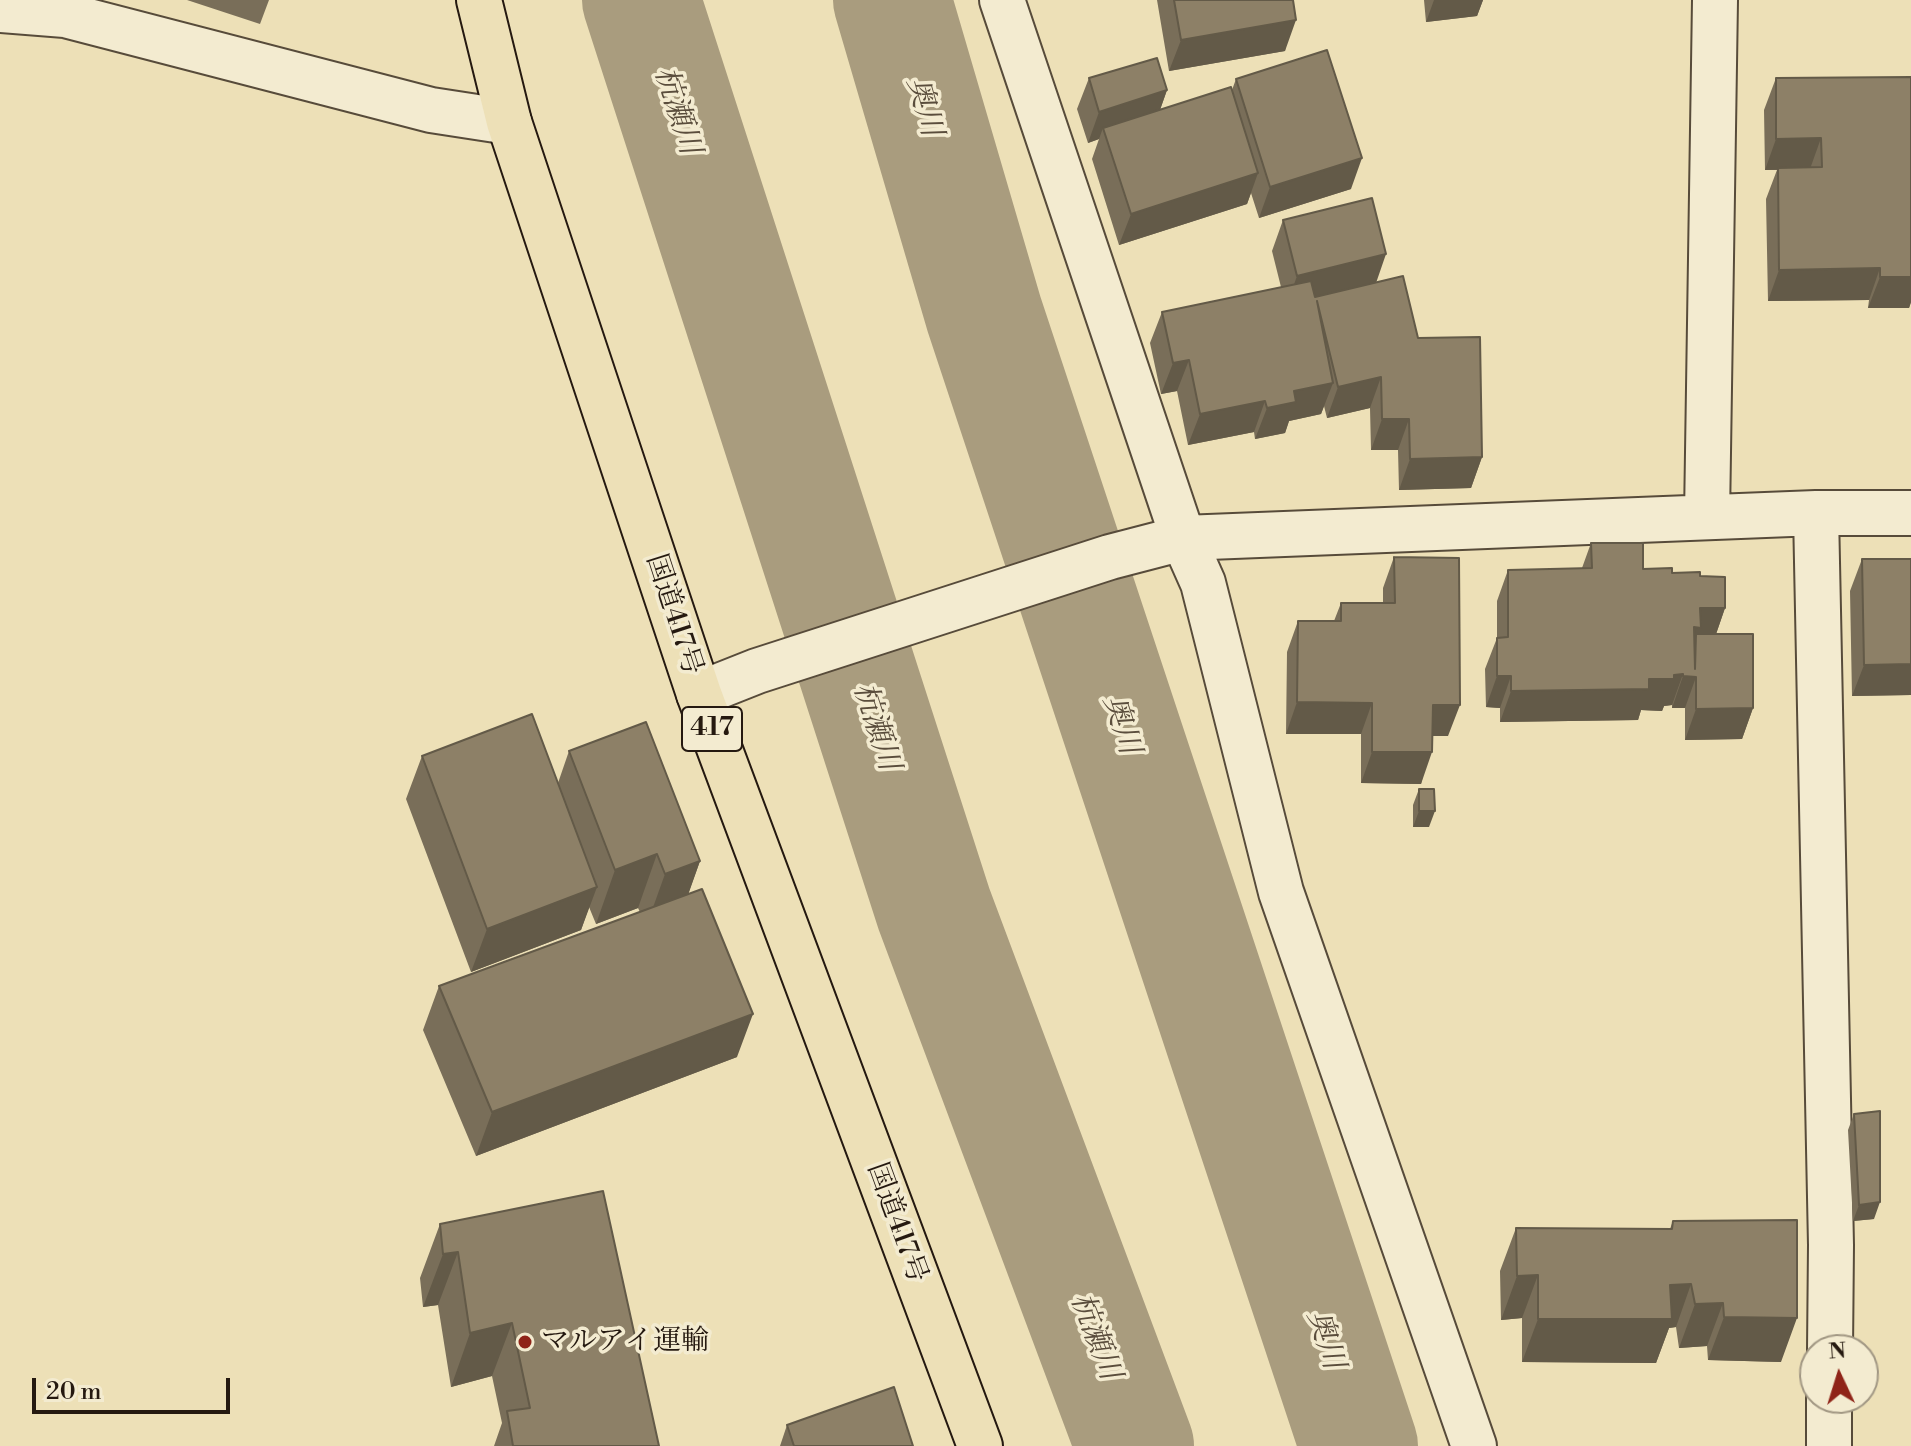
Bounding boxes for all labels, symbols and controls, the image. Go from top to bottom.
water label: 杭瀬川 [645,63,707,159]
water label: 奥川 [897,73,949,141]
street label: 国道417号 [638,550,708,680]
water label: 杭瀬川 [844,679,906,775]
water label: 奥川 [1094,691,1146,759]
road number: 417 [682,707,742,751]
street label: 国道417号 [859,1158,933,1288]
water label: 杭瀬川 [1061,1289,1127,1385]
water label: 奥川 [1298,1306,1350,1374]
place label: マルアイ運輸 [541,1325,709,1359]
marker: マルアイ運輸 [516,1333,534,1351]
north arrow [1799,1334,1879,1414]
text: N [1828,1337,1847,1366]
scale bar [36,1362,234,1412]
text: 20 m [46,1377,102,1407]

